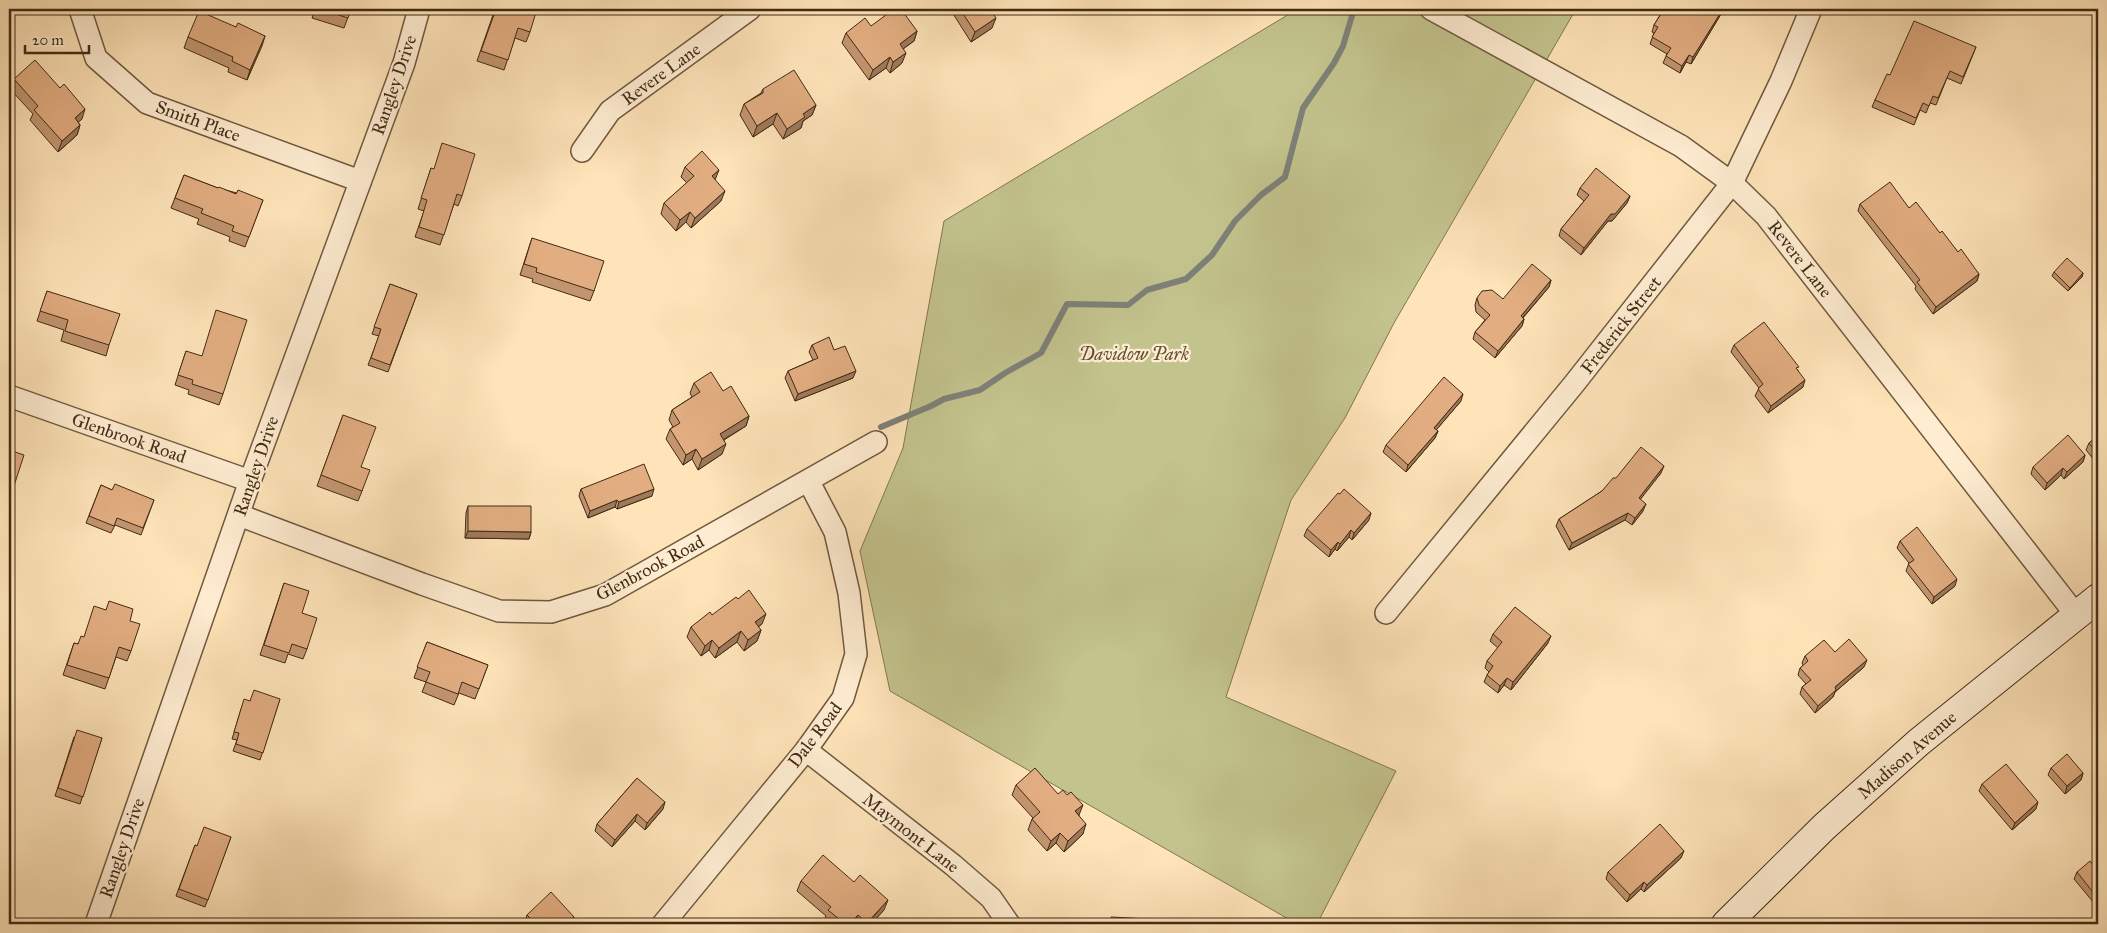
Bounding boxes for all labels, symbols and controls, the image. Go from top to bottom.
scale bar [25,22,89,54]
text: 20 m [32,31,64,49]
street label: Rangley Drive [367,32,422,138]
street label: Revere Lane [617,38,705,110]
street label: Smith Place [153,96,243,146]
street label: Revere Lane [1763,216,1837,302]
street label: Frederick Street [1576,271,1666,378]
park label: Davidow Park [1079,343,1189,365]
street label: Glenbrook Road [69,408,189,468]
street label: Rangley Drive [229,413,284,519]
street label: Glenbrook Road [592,530,708,606]
street label: Dale Road [783,698,847,772]
street label: Madison Avenue [1853,706,1961,804]
street label: Maymont Lane [858,788,964,878]
street label: Rangley Drive [95,795,150,901]

